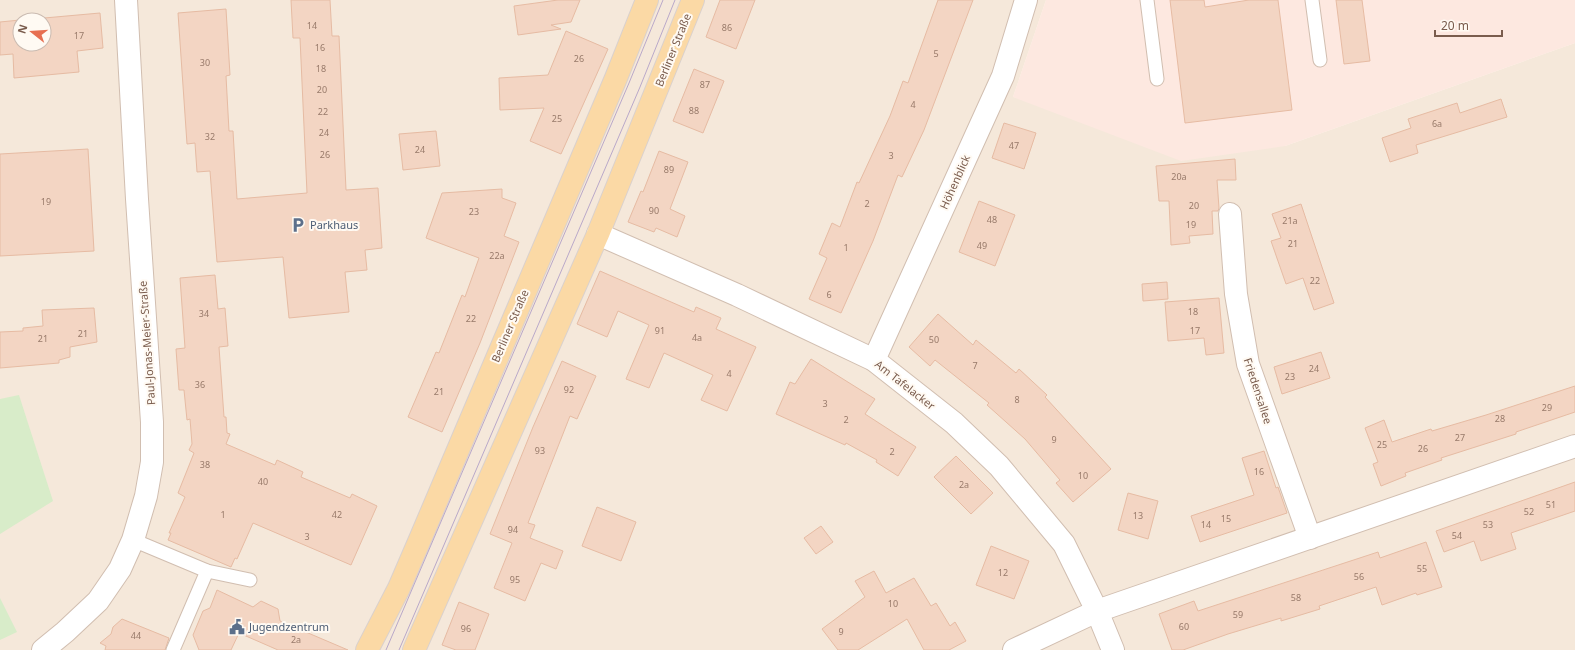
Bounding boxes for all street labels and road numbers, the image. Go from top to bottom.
street label: Berliner Straße [651,11,694,89]
street label: Höhenblick [936,152,973,211]
street label: Paul-Jonas-Meier-Straße [135,280,158,406]
street label: Berliner Straße [487,287,532,364]
street label: Am Tafelacker [872,356,939,413]
street label: Friedensallee [1241,356,1276,426]

